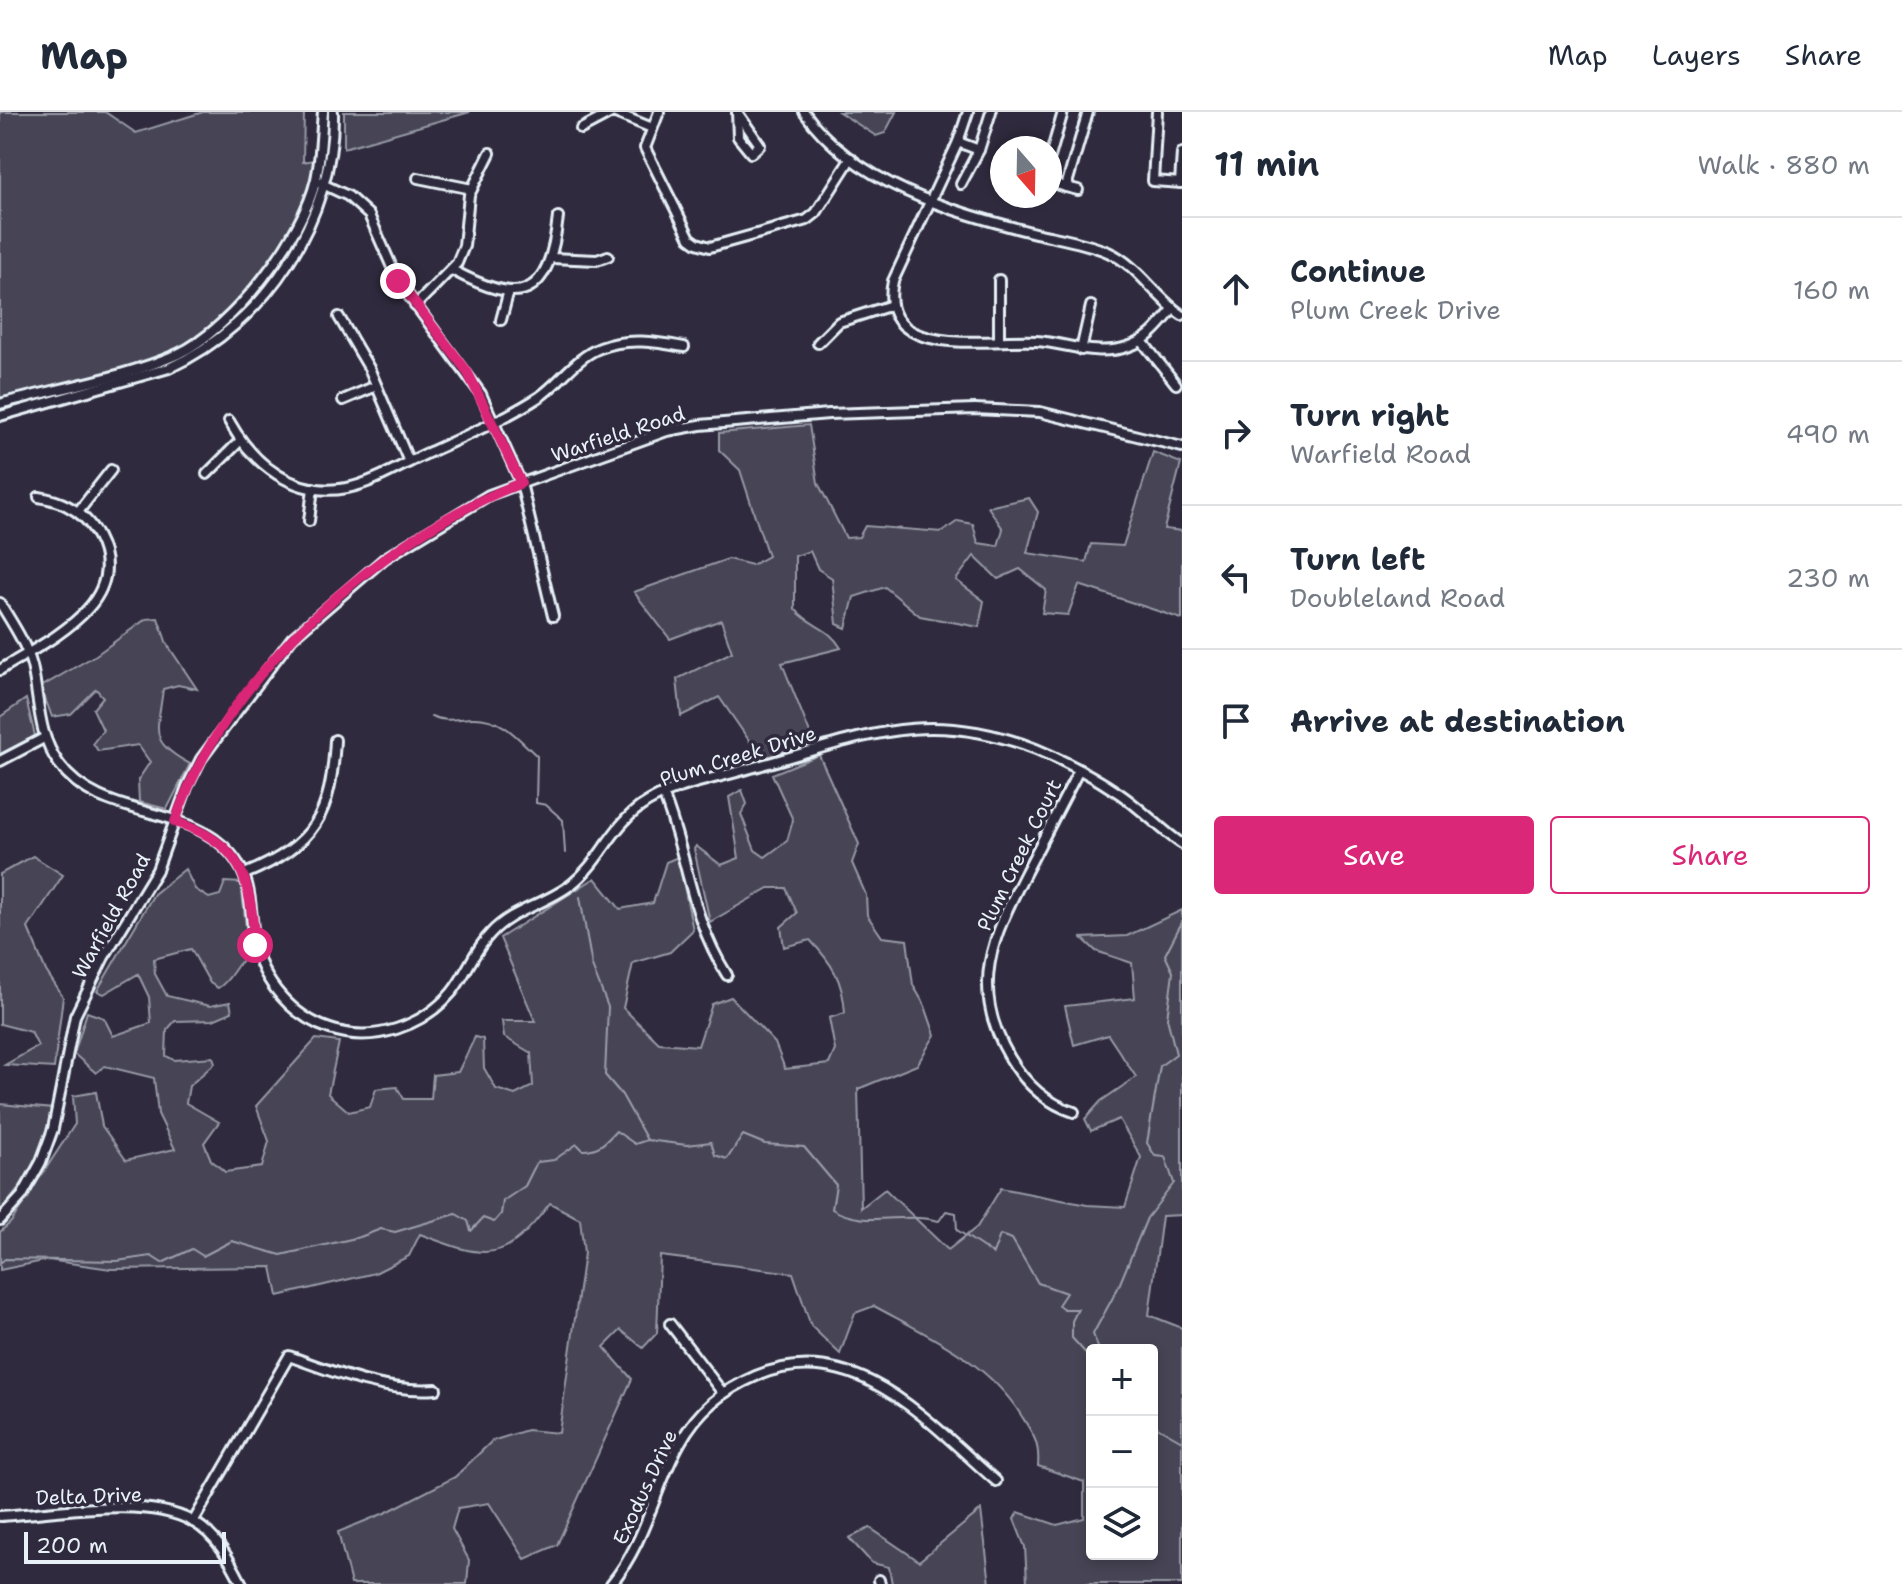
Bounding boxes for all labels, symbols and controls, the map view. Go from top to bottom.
text: Map [40,30,128,81]
text: Map [1548,36,1608,74]
text: Layers [1652,36,1741,74]
text: Share [1785,36,1862,74]
north arrow [990,136,1062,208]
text: 11 min [1214,141,1319,187]
text: Walk · 880 m [1697,147,1870,182]
text: Continue [1290,251,1426,292]
route end [380,263,416,299]
icon: ahead [1214,267,1258,311]
text: 160 m [1793,272,1870,307]
text: Plum Creek Drive [1290,292,1501,327]
text: Turn right [1290,395,1449,436]
street label: Warfield Road [548,400,688,468]
icon: right [1214,411,1258,455]
text: 490 m [1786,416,1870,451]
text: Warfield Road [1290,436,1471,471]
text: Turn left [1290,539,1425,580]
icon: left [1214,555,1258,599]
text: 230 m [1786,560,1870,595]
text: Doubleland Road [1290,580,1505,615]
icon: arrive [1214,699,1258,743]
text: Arrive at destination [1290,701,1625,742]
street label: Plum Creek Drive [657,720,819,792]
street label: Plum Creek Court [971,775,1067,935]
button: Save [1214,816,1534,894]
button: Share [1550,816,1870,894]
street label: Warfield Road [66,849,156,983]
route start [237,927,273,963]
map controls [1086,1344,1158,1560]
button: + [1086,1344,1158,1416]
button: − [1086,1416,1158,1488]
street label: Exodus Drive [607,1425,683,1549]
street label: Delta Drive [35,1481,143,1511]
button: layers [1086,1488,1158,1560]
scale bar [24,1528,226,1564]
text: 200 m [36,1531,108,1560]

